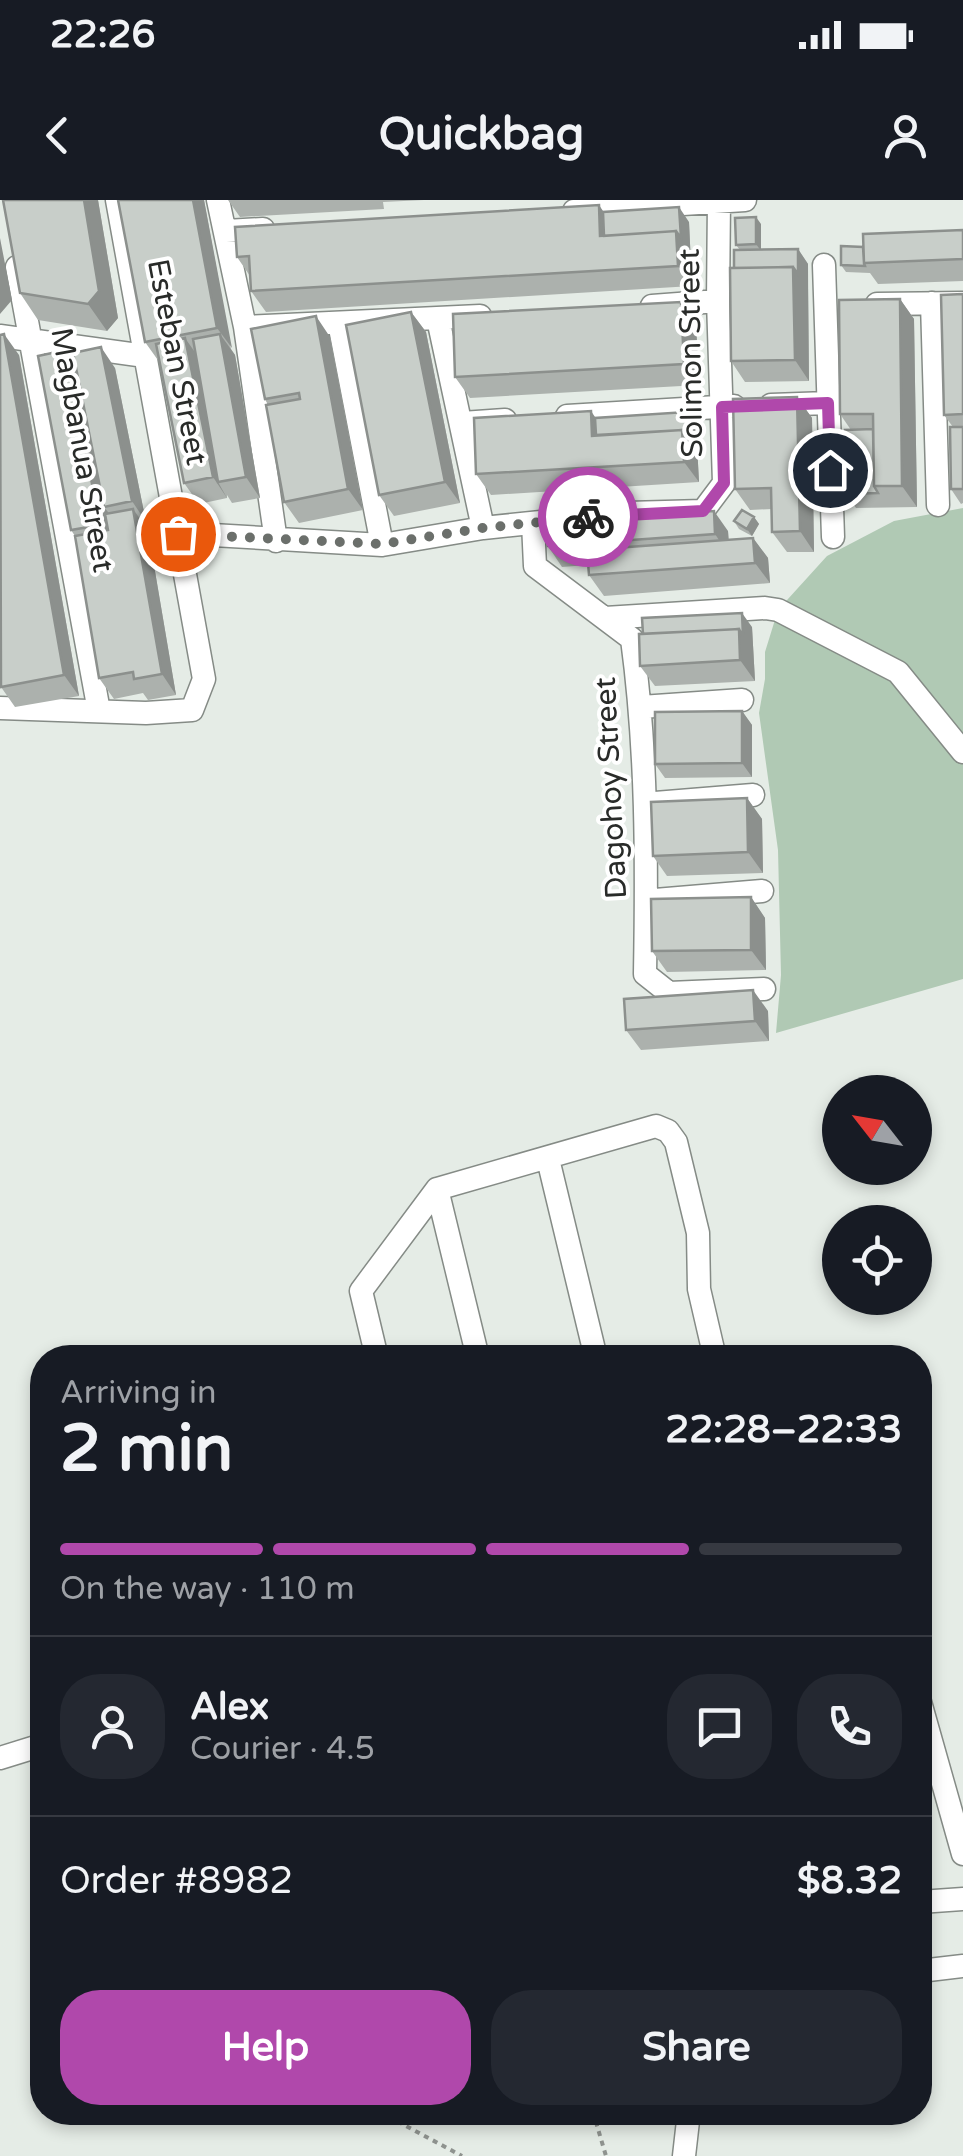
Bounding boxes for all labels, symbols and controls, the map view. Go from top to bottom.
text: 22:26 [50,12,155,58]
icon: back [30,108,85,163]
text: Quickbag [379,108,584,162]
icon: person [878,108,933,163]
street label: Solimon Street [671,248,711,458]
street label: Esteban Street [139,256,215,468]
street label: Magbanua Street [42,325,122,575]
pin [788,428,873,513]
icon: home [803,443,858,498]
courier [538,467,638,567]
icon: bike [561,490,616,545]
pin [136,492,221,577]
icon: bag [151,507,206,562]
street label: Dagohoy Street [587,676,635,900]
north arrow [822,1075,932,1185]
map controls [822,1075,932,1315]
button: locate [822,1205,932,1315]
text: Arriving in [60,1374,217,1412]
text: 22:28–22:33 [665,1407,902,1453]
text: 2 min [60,1410,233,1489]
text: On the way · 110 m [60,1570,355,1608]
button: person [60,1674,165,1779]
button: chat [667,1674,772,1779]
button: phone [797,1674,902,1779]
text: Alex [190,1684,269,1730]
text: Courier · 4.5 [190,1730,375,1768]
text: Order #8982 [60,1858,293,1904]
text: $8.32 [797,1858,902,1904]
button: Help [60,1990,471,2105]
button: Share [491,1990,902,2105]

